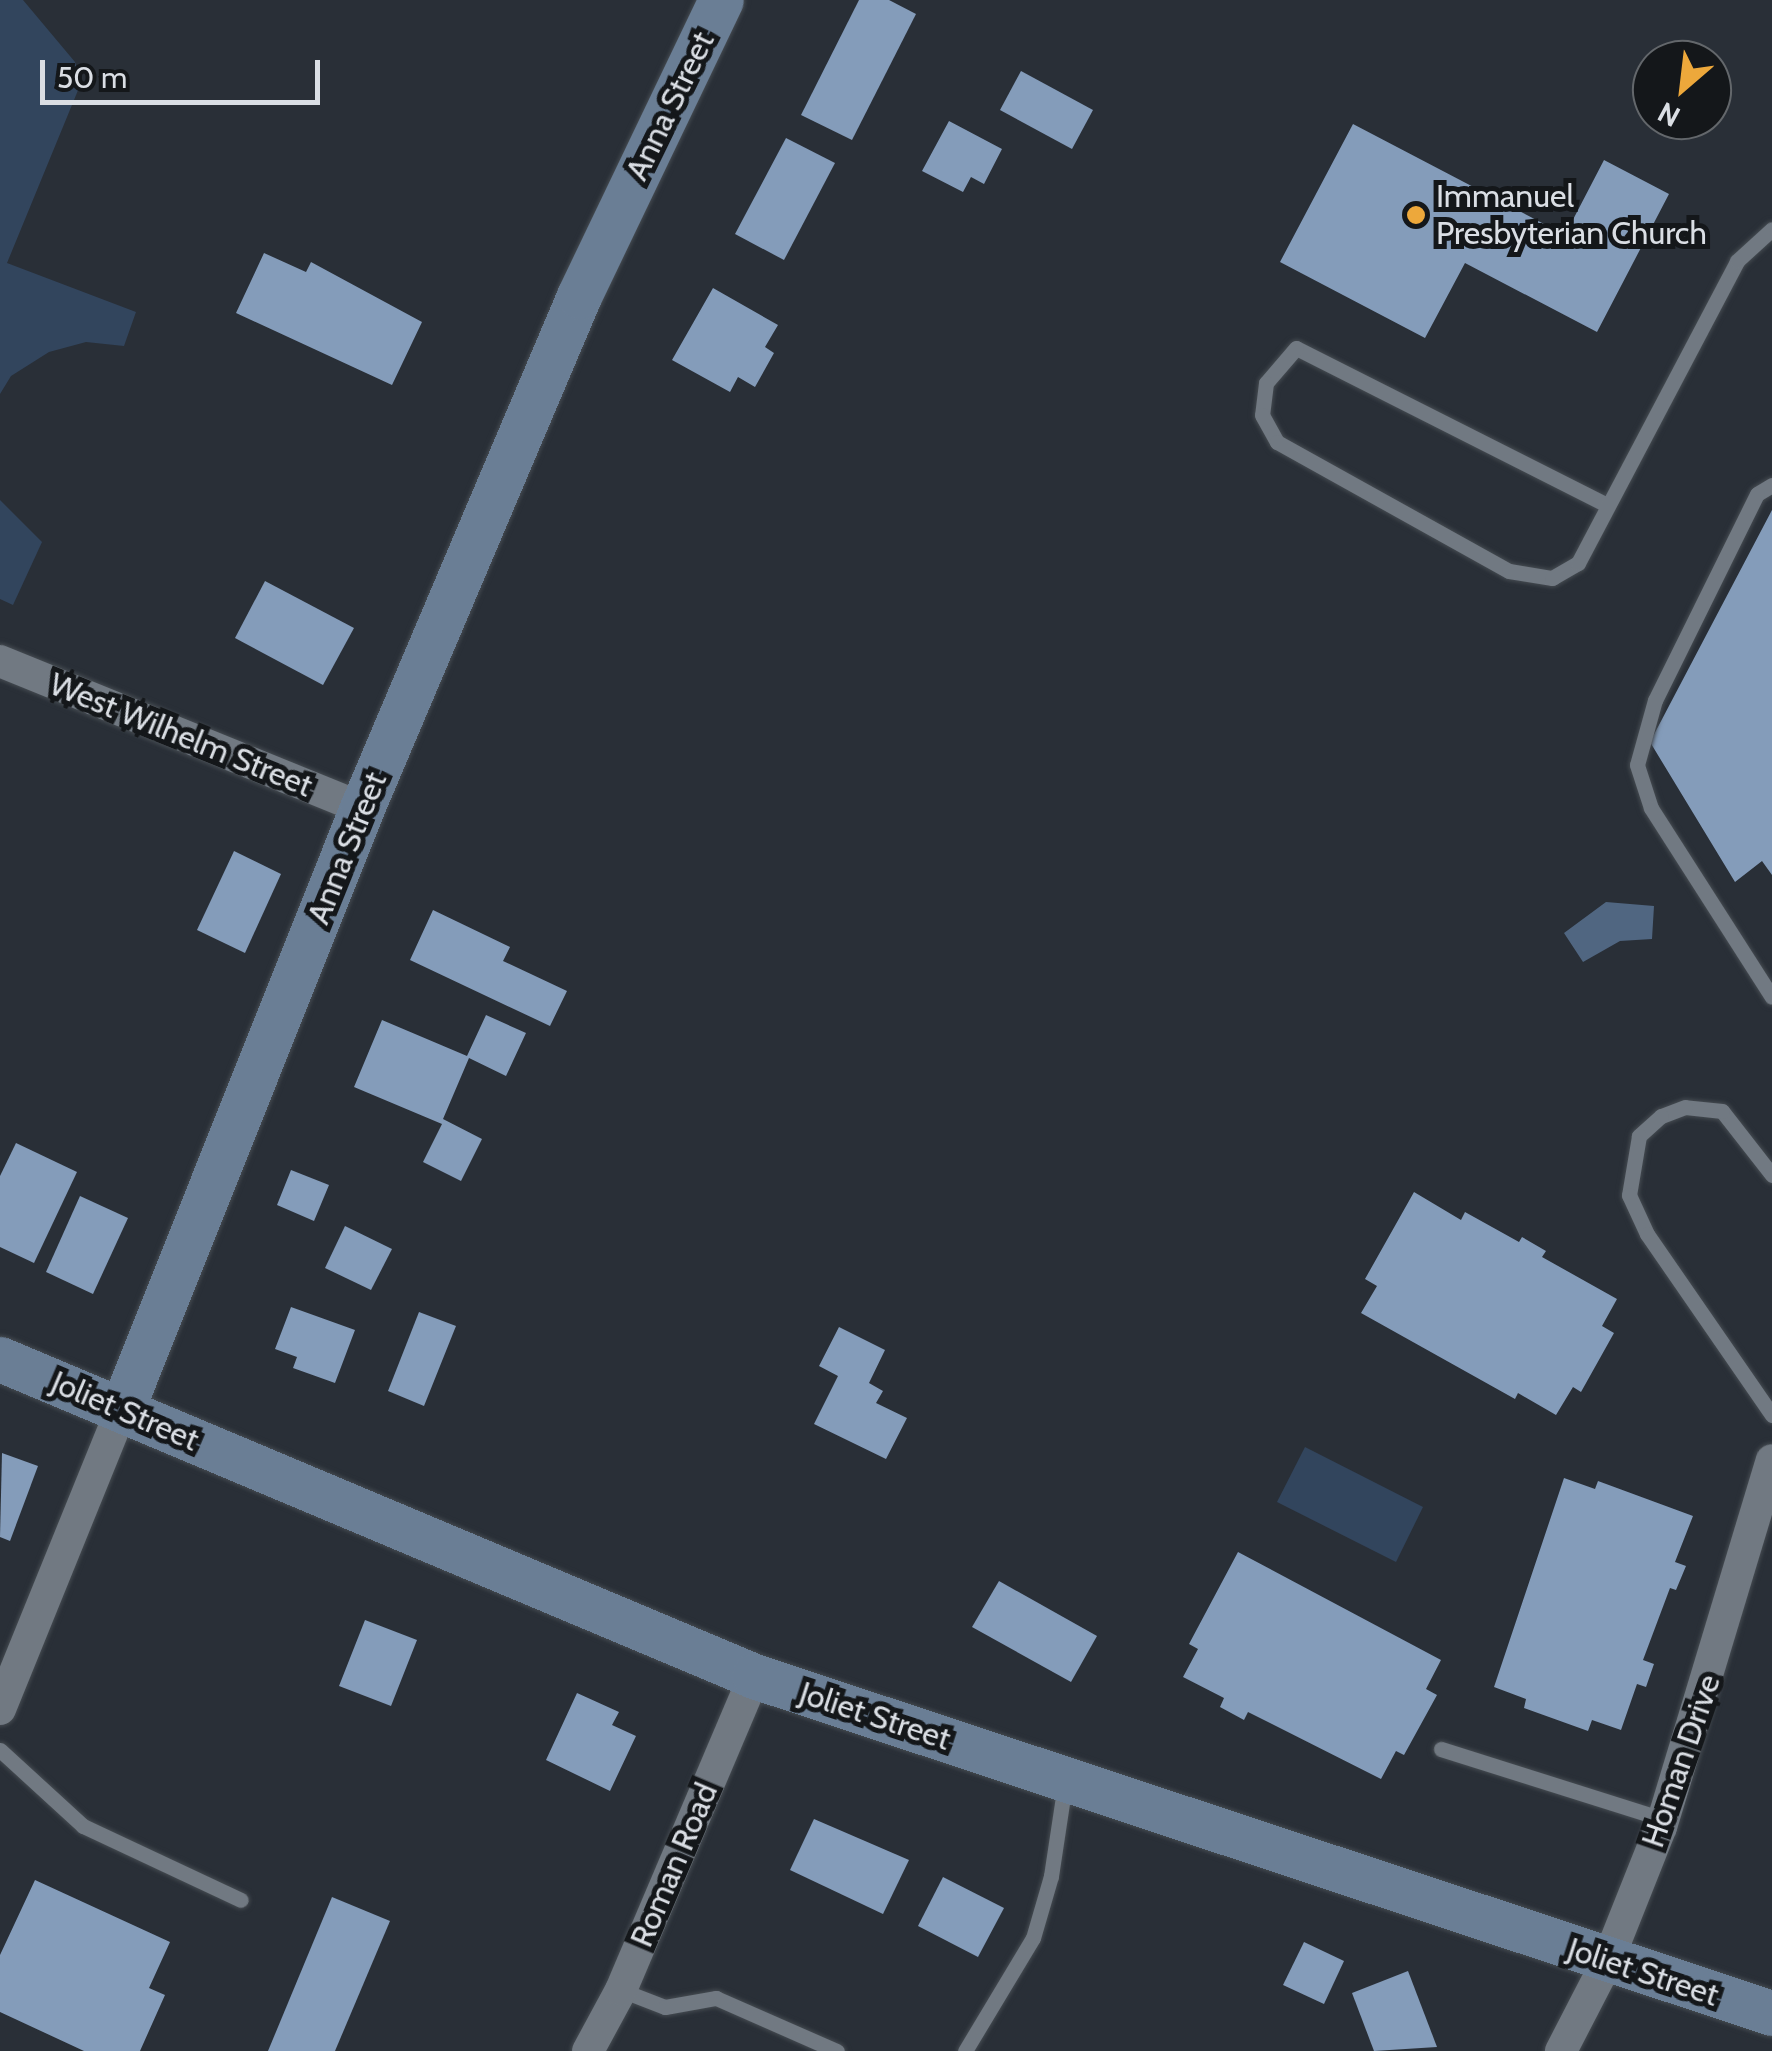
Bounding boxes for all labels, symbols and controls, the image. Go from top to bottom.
street label: Anna Street [618,26,722,186]
scale bar [45,40,325,102]
north arrow [1632,40,1732,140]
text: 50 m [57,59,127,96]
text: N [1652,95,1686,134]
place label: Immanuel Presbyterian Church [1436,178,1707,253]
marker: Immanuel Presbyterian Church [1405,204,1427,226]
street label: West Wilhelm Street [44,665,318,805]
street label: Anna Street [299,766,395,930]
street label: Joliet Street [46,1363,204,1459]
street label: Homan Drive [1634,1670,1728,1852]
street label: Joliet Street [795,1674,955,1758]
street label: Roman Road [622,1777,726,1953]
street label: Joliet Street [1563,1930,1723,2014]

